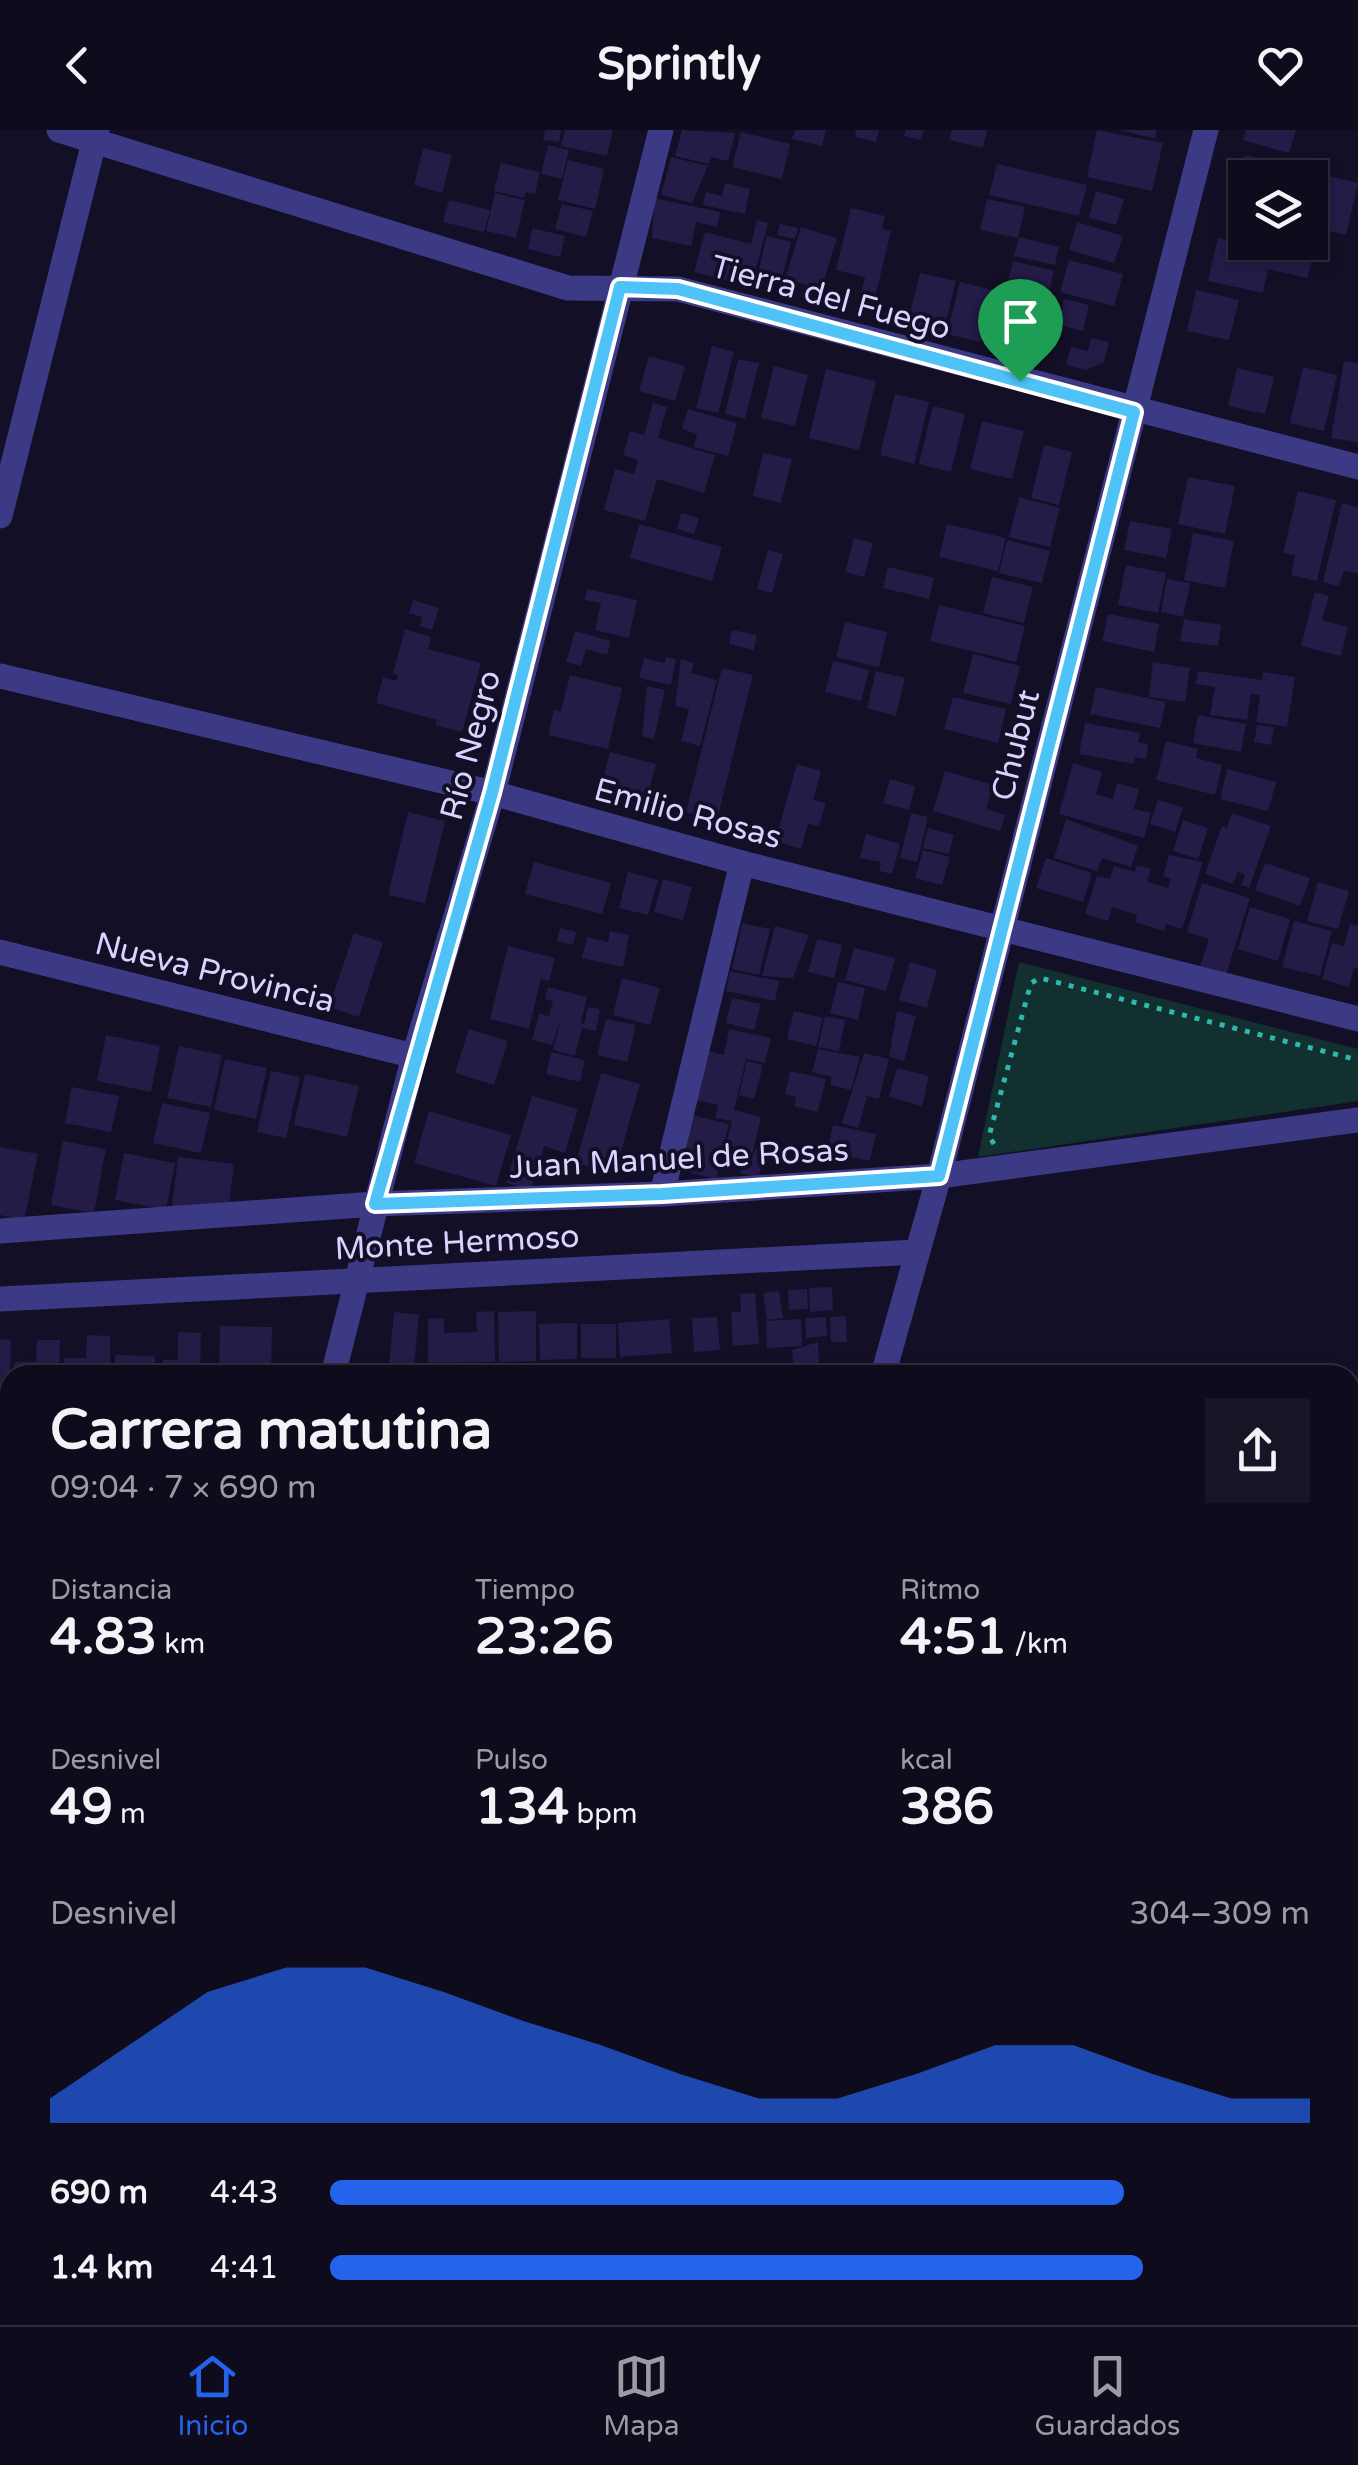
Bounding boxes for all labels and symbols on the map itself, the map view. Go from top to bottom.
street label: Tierra del Fuego [707,248,955,348]
pin [978,279,1063,382]
street label: Río Negro [433,666,509,824]
street label: Chubut [984,686,1048,805]
street label: Emilio Rosas [590,771,785,857]
street label: Nueva Provincia [91,925,338,1021]
street label: Juan Manuel de Rosas [508,1131,850,1187]
street label: Monte Hermoso [334,1218,580,1268]

